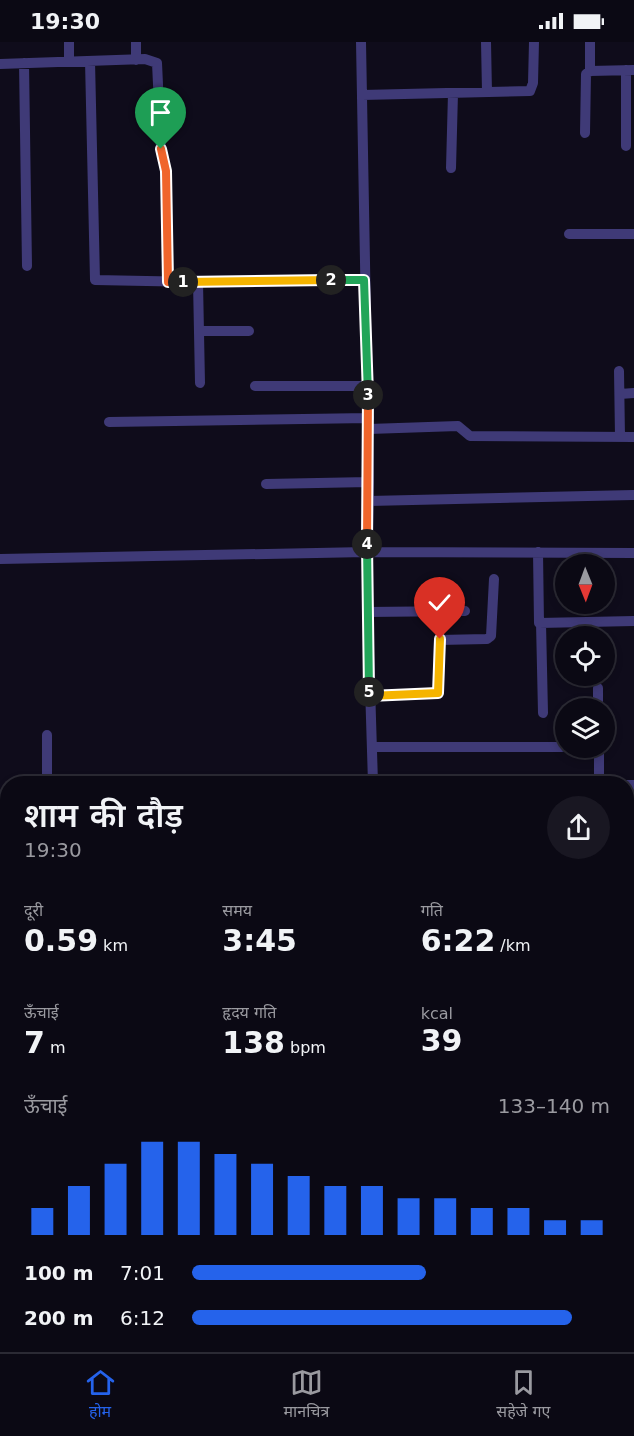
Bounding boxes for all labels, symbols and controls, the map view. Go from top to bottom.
text: 19:30 [30,9,100,34]
pin [135,87,186,149]
icon: arrive [144,96,177,129]
pin: 2 [316,265,346,295]
pin: 1 [168,267,198,297]
text: 2 [325,270,337,289]
text: 1 [177,272,189,291]
pin: 3 [353,380,383,410]
text: 3 [362,385,374,404]
pin: 4 [352,529,382,559]
text: 4 [361,534,373,553]
north arrow [555,554,615,614]
map controls [555,554,615,758]
pin [414,577,465,639]
icon: check [423,586,456,619]
button: locate [555,626,615,686]
pin: 5 [354,677,384,707]
text: 5 [363,682,375,701]
button: layers [555,698,615,758]
text: शाम की दौड़ [24,796,183,835]
button: share [547,796,610,859]
text: 19:30 [24,838,82,862]
text: दूरी [24,901,43,920]
text: समय [222,901,252,920]
text: गति [421,901,443,920]
text: 0.59 [24,923,98,958]
text: 3:45 [222,923,297,958]
text: 6:22 [421,923,495,958]
text: km [98,936,128,955]
text: /km [495,936,531,955]
text: ऊँचाई [24,1003,59,1022]
text: हृदय गति [222,1003,276,1022]
text: kcal [421,1004,453,1023]
text: 39 [421,1023,462,1058]
text: 7 [24,1025,45,1060]
text: 138 [222,1025,285,1060]
text: m [45,1038,66,1057]
text: bpm [285,1038,326,1057]
text: ऊँचाई [24,1094,67,1118]
text: 133–140 m [498,1094,610,1118]
text: 100 m [24,1261,94,1285]
text: 7:01 [120,1261,165,1285]
text: 200 m [24,1306,94,1330]
text: 6:12 [120,1306,165,1330]
tab: होम [84,1366,117,1424]
tab: मानचित्र [284,1366,329,1424]
tab: सहेजे गए [496,1366,550,1424]

